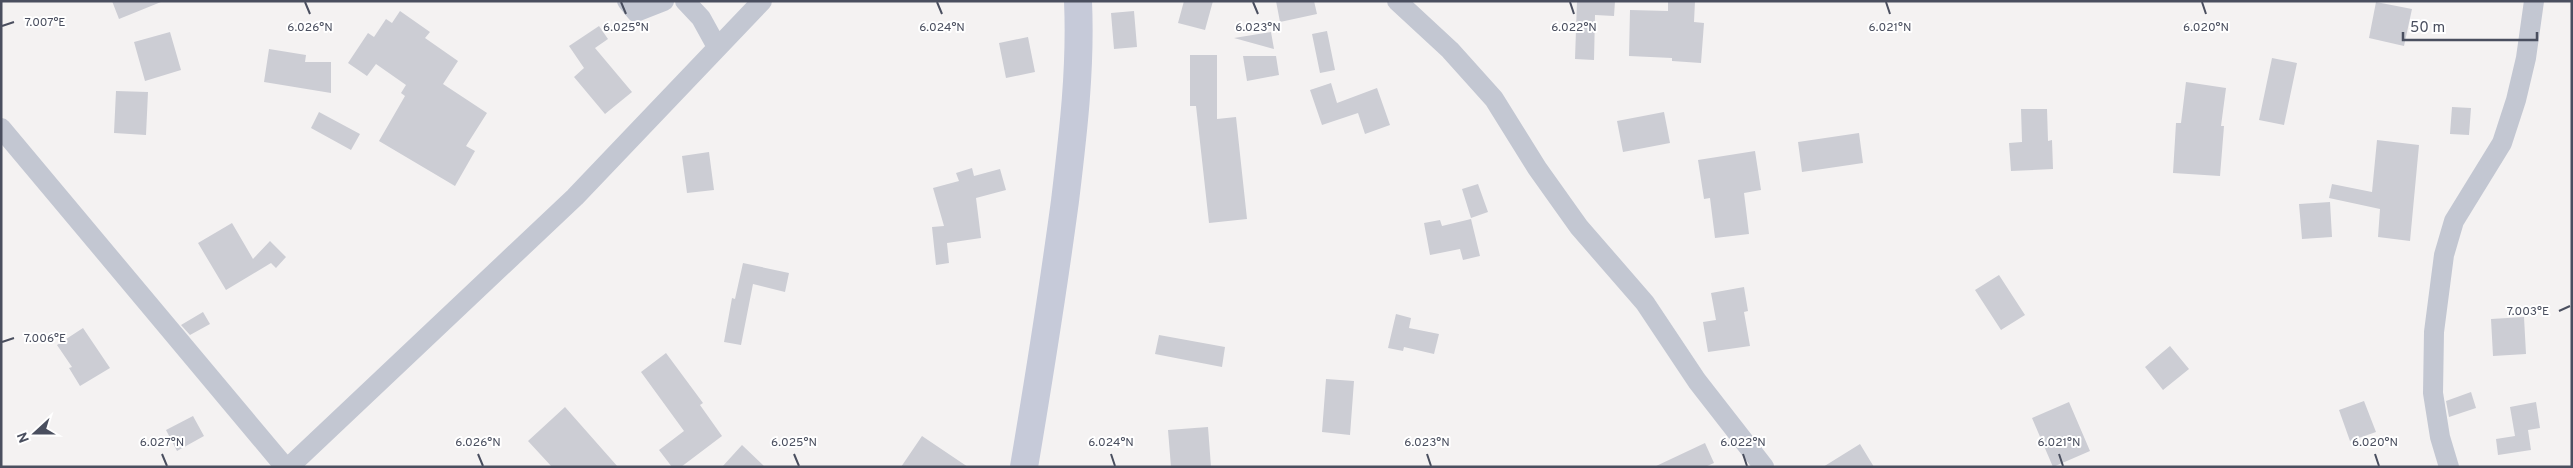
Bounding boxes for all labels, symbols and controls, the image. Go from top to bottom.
scale bar [2403,10,2537,42]
text: 7.007°E [24,15,66,31]
text: 50 m [2410,19,2445,38]
text: 6.026°N [287,20,333,36]
text: 6.025°N [603,20,649,36]
text: 6.024°N [919,20,965,36]
text: 6.023°N [1235,20,1281,36]
text: 6.022°N [1551,20,1597,36]
text: 6.021°N [1869,20,1911,36]
text: 6.020°N [2183,20,2229,36]
text: 7.003°E [2507,304,2549,320]
text: 7.006°E [24,331,66,347]
north arrow [10,408,60,458]
text: N [15,429,34,445]
text: 6.027°N [140,435,184,451]
text: 6.026°N [455,435,501,451]
text: 6.025°N [771,435,817,451]
text: 6.024°N [1088,435,1134,451]
text: 6.023°N [1404,435,1450,451]
text: 6.022°N [1720,435,1766,451]
text: 6.021°N [2038,435,2080,451]
text: 6.020°N [2352,435,2398,451]

